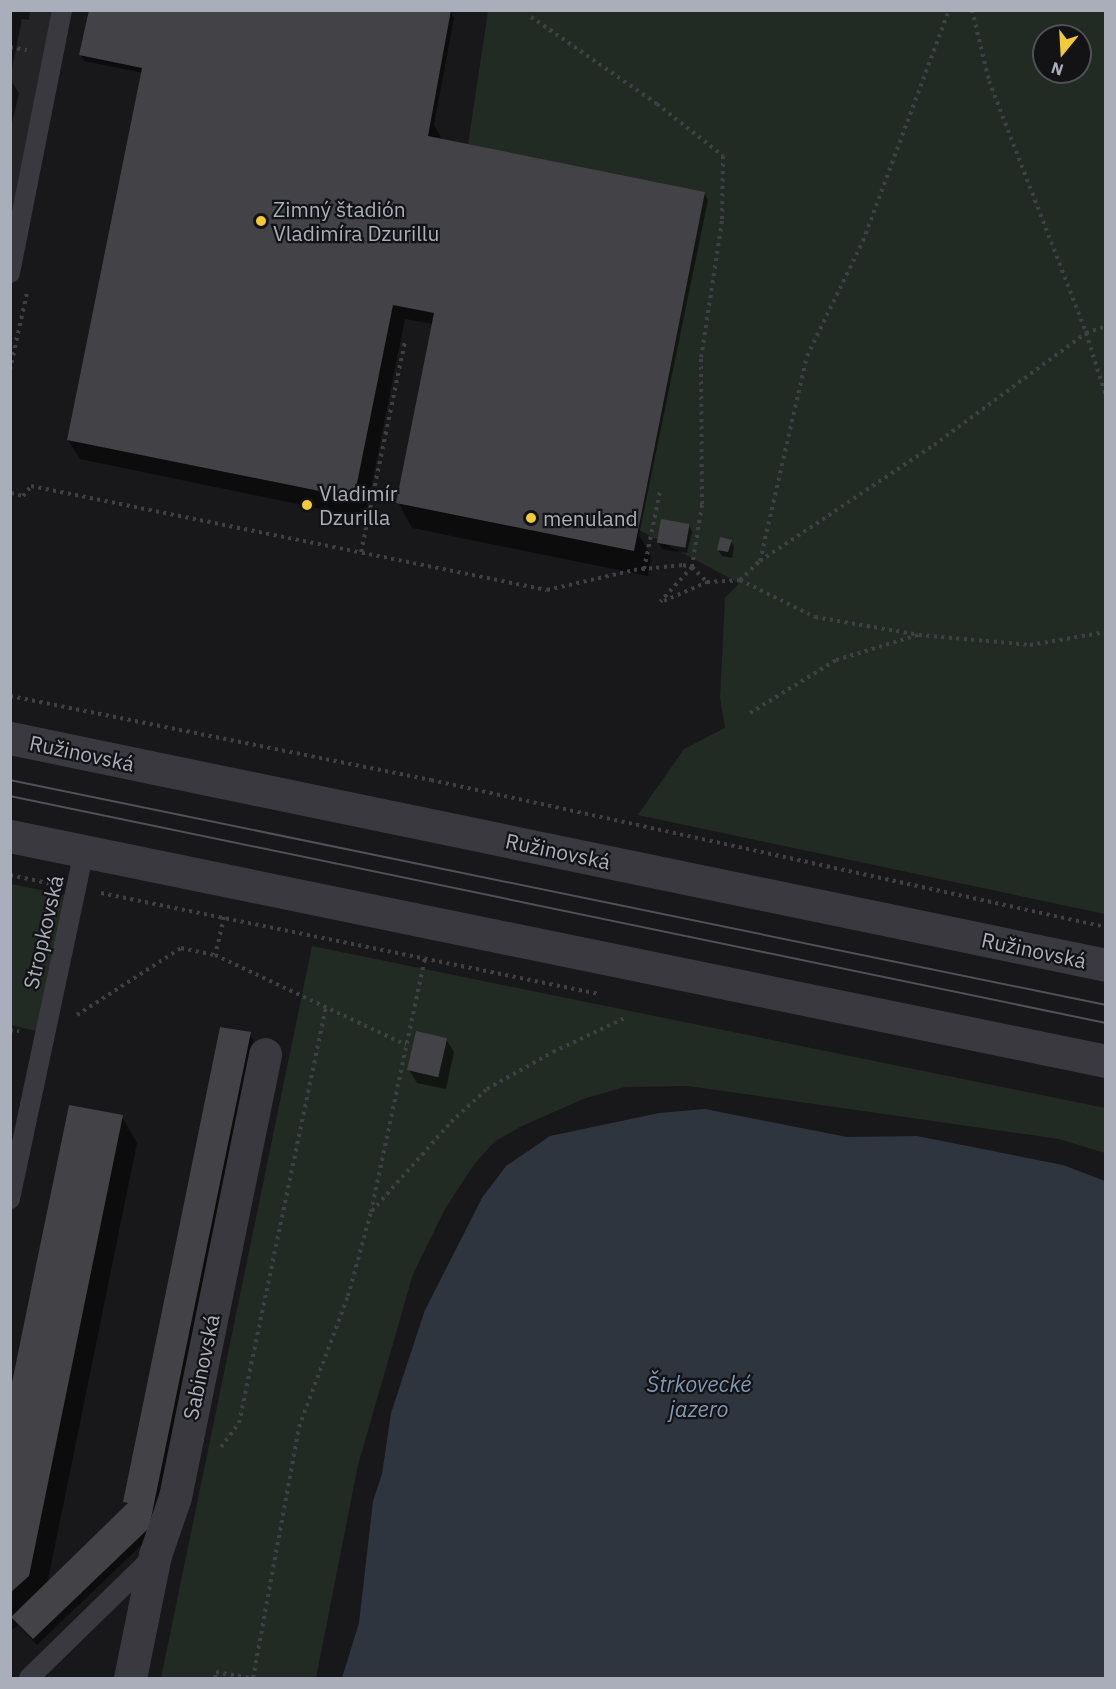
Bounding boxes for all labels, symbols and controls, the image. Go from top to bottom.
north arrow [1032,24,1092,84]
text: N [1048,58,1066,81]
place label: Zimný štadión Vladimíra Dzurillu [273,196,439,246]
marker: Zimný štadión Vladimíra Dzurillu [254,214,268,228]
place label: Vladimír Dzurilla [319,480,397,530]
marker: Vladimír Dzurilla [300,498,314,512]
place label: menuland [543,505,638,531]
marker: menuland [524,511,538,525]
street label: Ružinovská [27,730,137,776]
street label: Ružinovská [503,828,613,874]
street label: Stropkovská [18,873,68,991]
street label: Ružinovská [979,927,1089,973]
street label: Sabinovská [178,1312,224,1422]
water label: Štrkovecké jazero [647,1370,751,1422]

